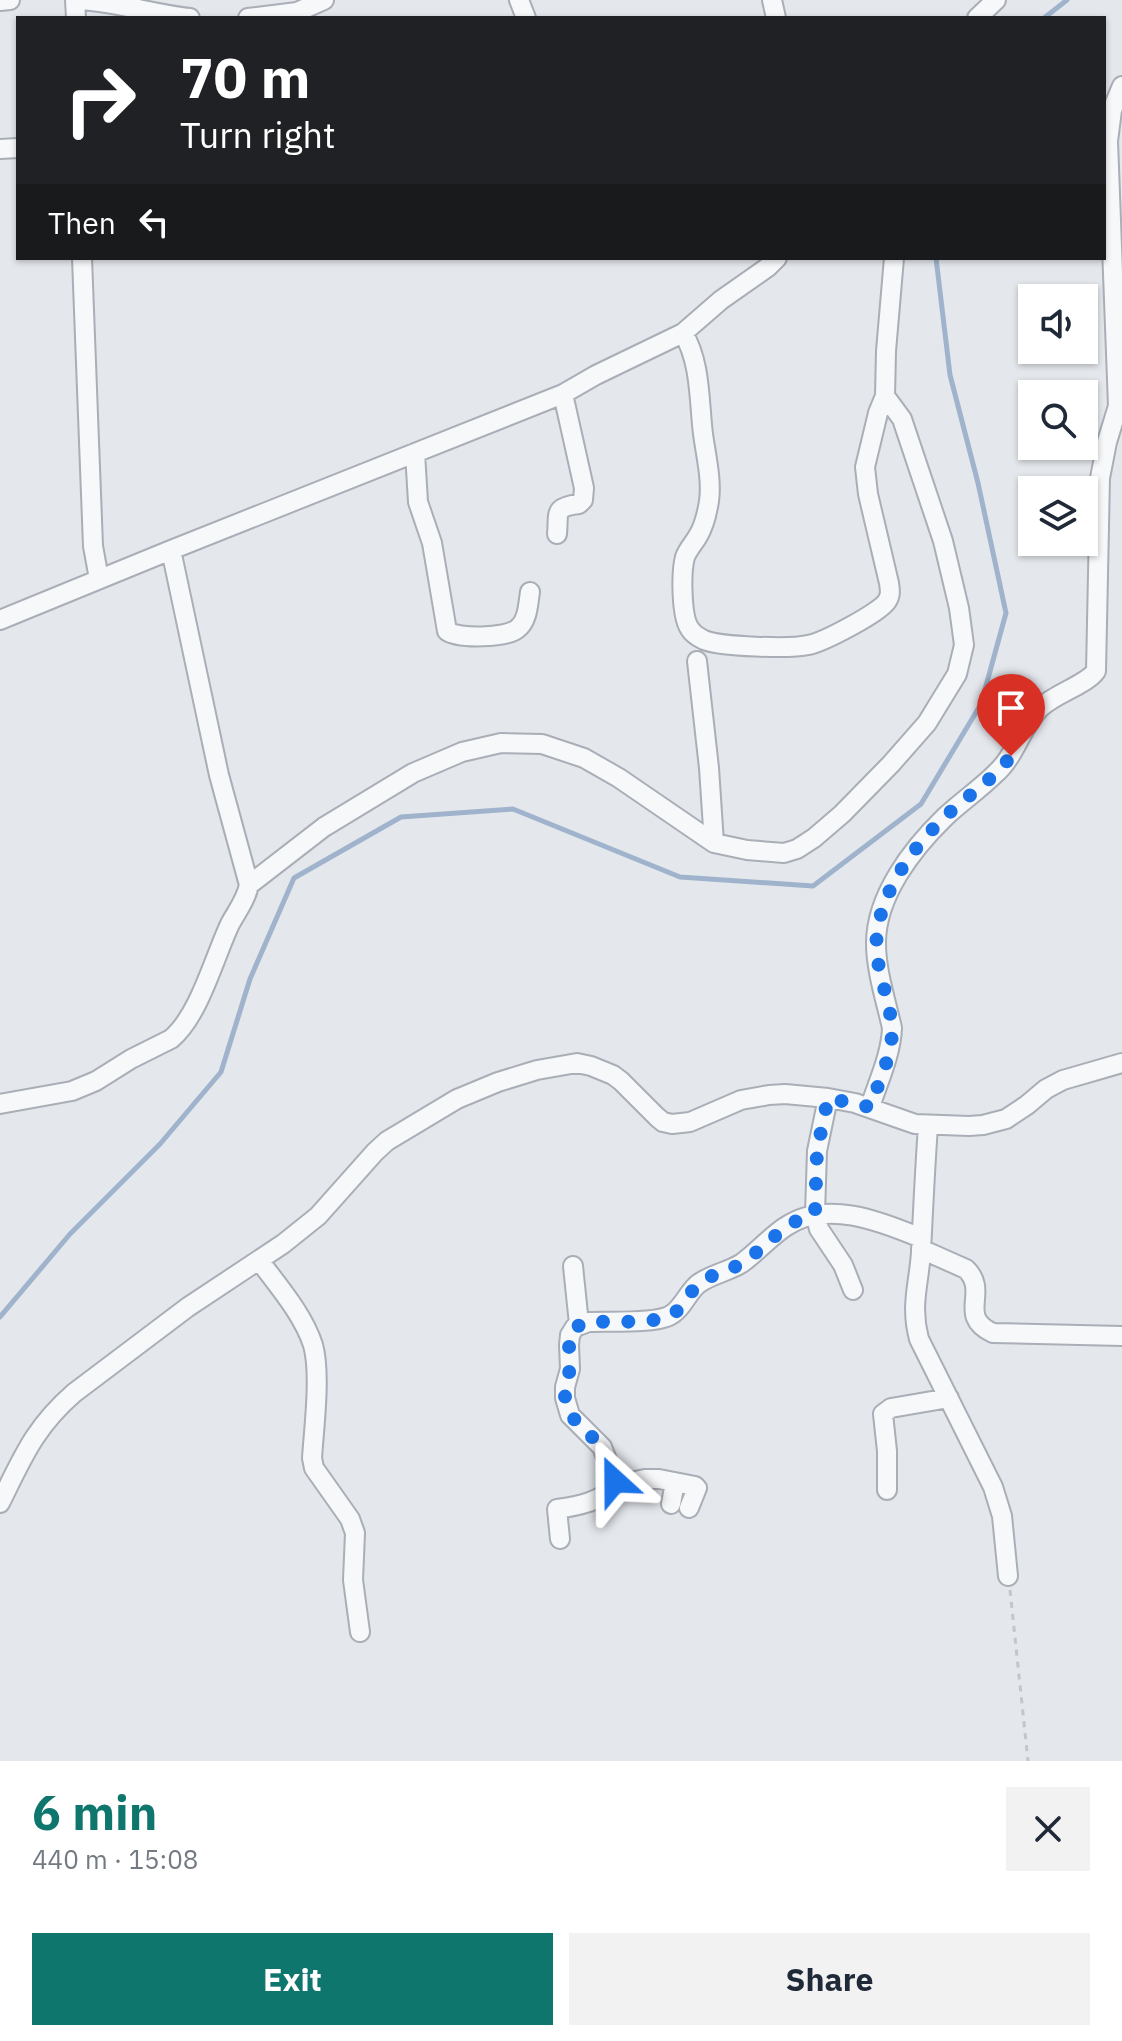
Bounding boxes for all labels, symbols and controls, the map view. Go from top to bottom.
text: 70 m [180,41,310,113]
icon: right [48,48,152,152]
text: Turn right [180,111,336,158]
icon: left [132,200,176,244]
text: Then [48,203,116,242]
map controls [1018,284,1098,556]
button: sound [1018,284,1098,364]
button: search [1018,380,1098,460]
button: layers [1018,476,1098,556]
pin [977,674,1045,756]
icon: arrive [989,686,1033,730]
position arrow [573,1439,657,1523]
text: 6 min [32,1781,157,1843]
button: close [1006,1787,1090,1871]
text: 440 m · 15:08 [32,1842,198,1876]
button: Exit [32,1933,553,2025]
button: Share [569,1933,1090,2025]

